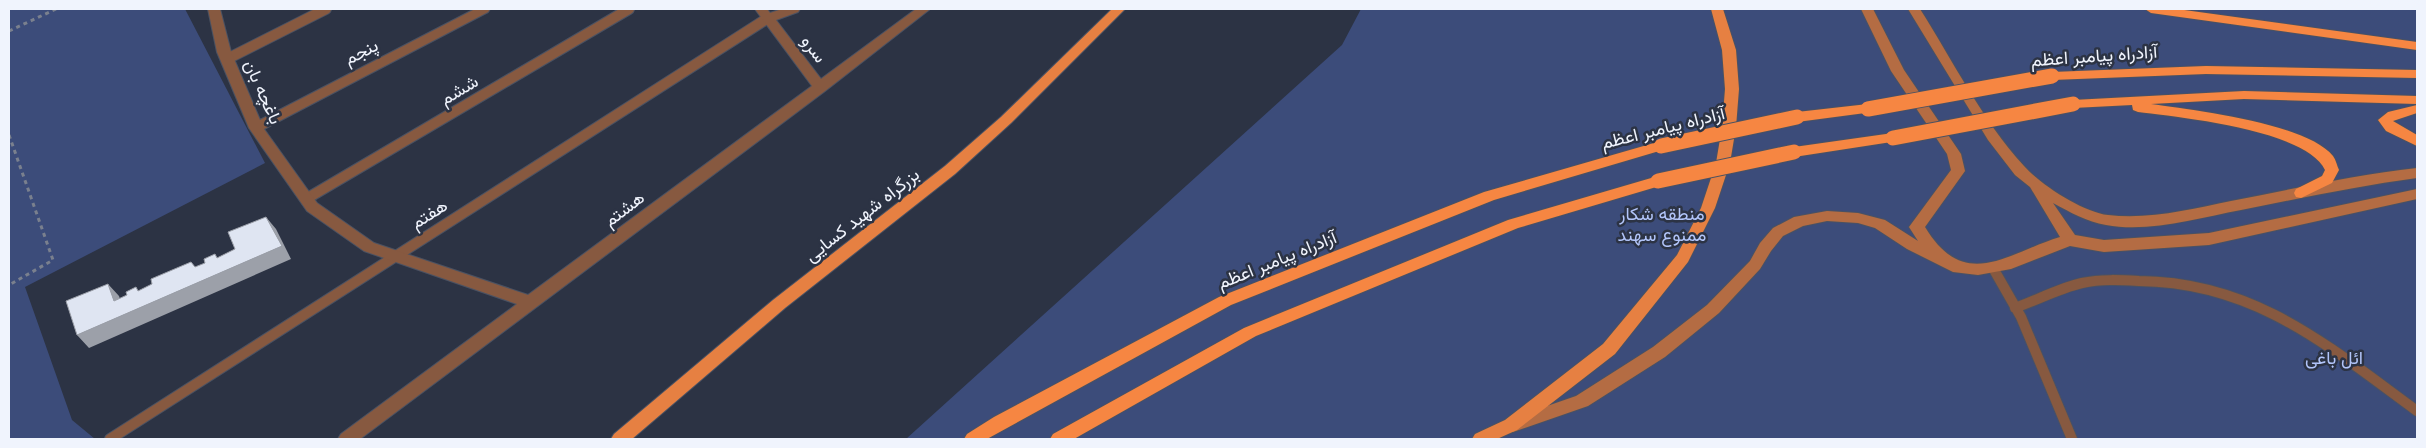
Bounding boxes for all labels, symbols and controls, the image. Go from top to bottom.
street label: سرو [797,30,832,67]
street label: پنجم [340,33,382,71]
street label: آزادراه پیامبر اعظم [2030,39,2160,72]
street label: باغچه بان [238,56,288,128]
street label: ششم [435,69,483,111]
street label: آزادراه پیامبر اعظم [1599,101,1729,155]
street label: بزرگراه شهید کسایی [800,163,924,267]
street label: هشتم [599,186,649,232]
street label: هفتم [406,193,452,235]
park label: منطقه شکار ممنوع سهند [1618,202,1706,247]
street label: آزادراه پیامبر اعظم [1214,224,1342,295]
park label: ائل باغی [2305,346,2363,369]

